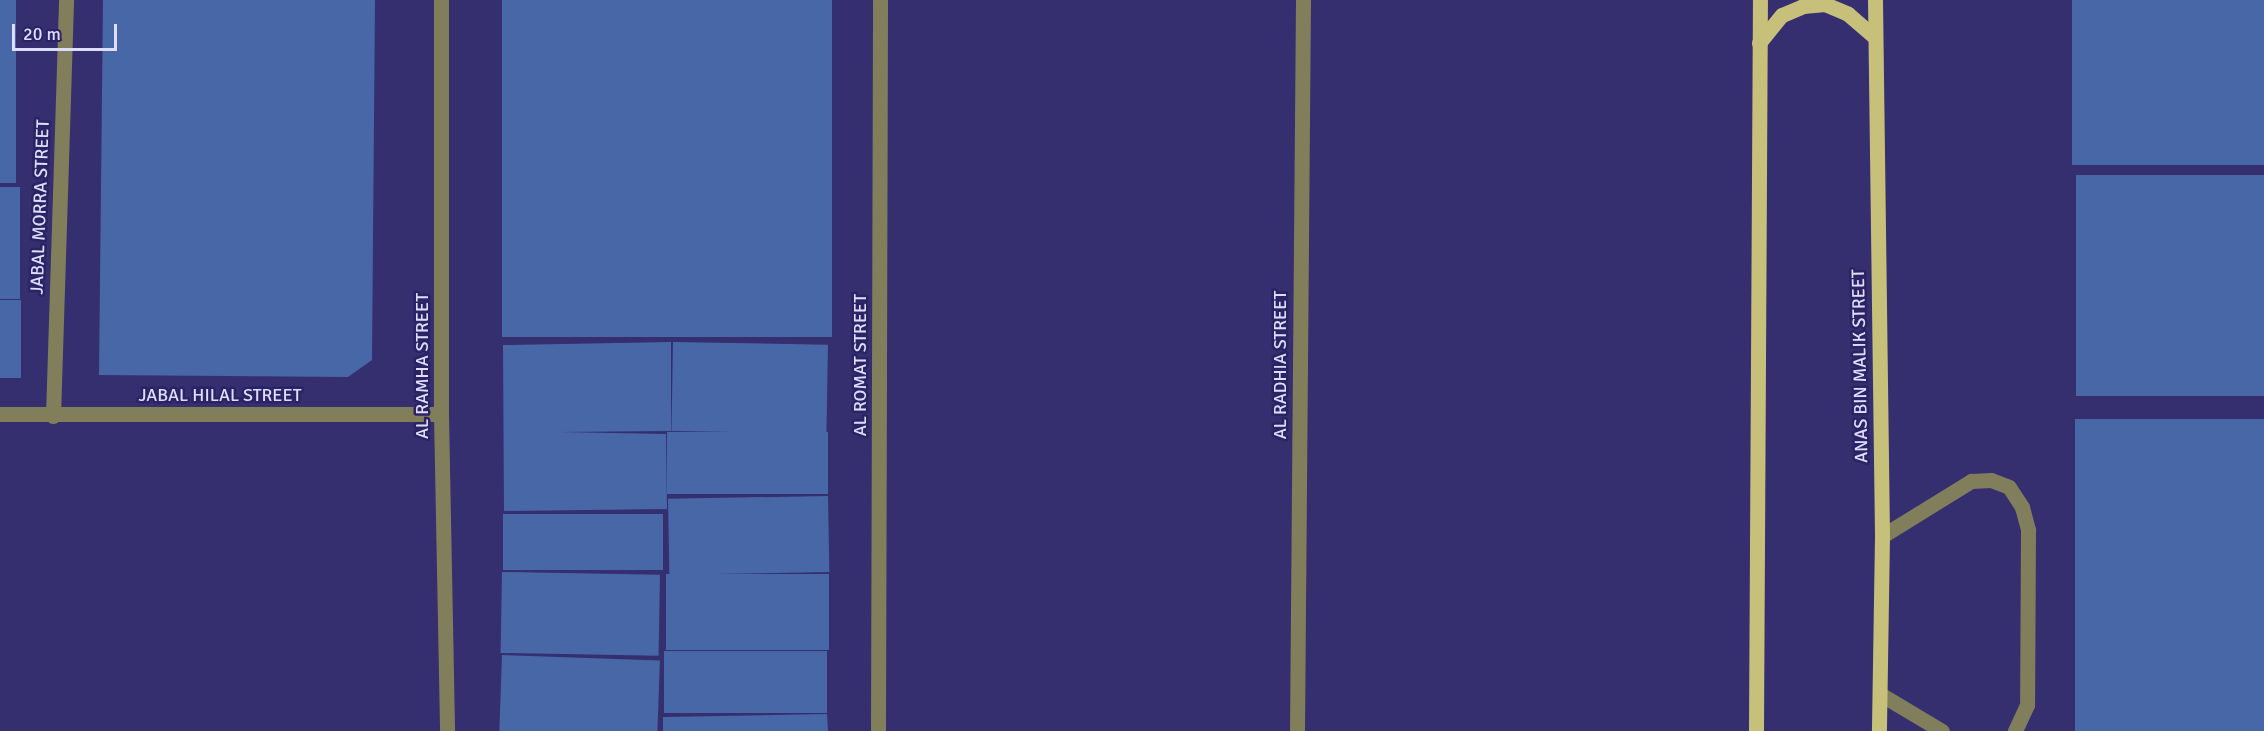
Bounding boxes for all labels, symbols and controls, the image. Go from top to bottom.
scale bar [15,12,120,50]
text: 20 m [23,23,61,45]
street label: JABAL MORRA STREET [26,119,54,295]
street label: ANAS BIN MALIK STREET [1848,269,1872,463]
street label: AL RADHIA STREET [1269,291,1291,439]
street label: AL RAMHA STREET [411,293,433,439]
street label: AL ROMAT STREET [849,294,871,436]
street label: JABAL HILAL STREET [138,384,302,406]

